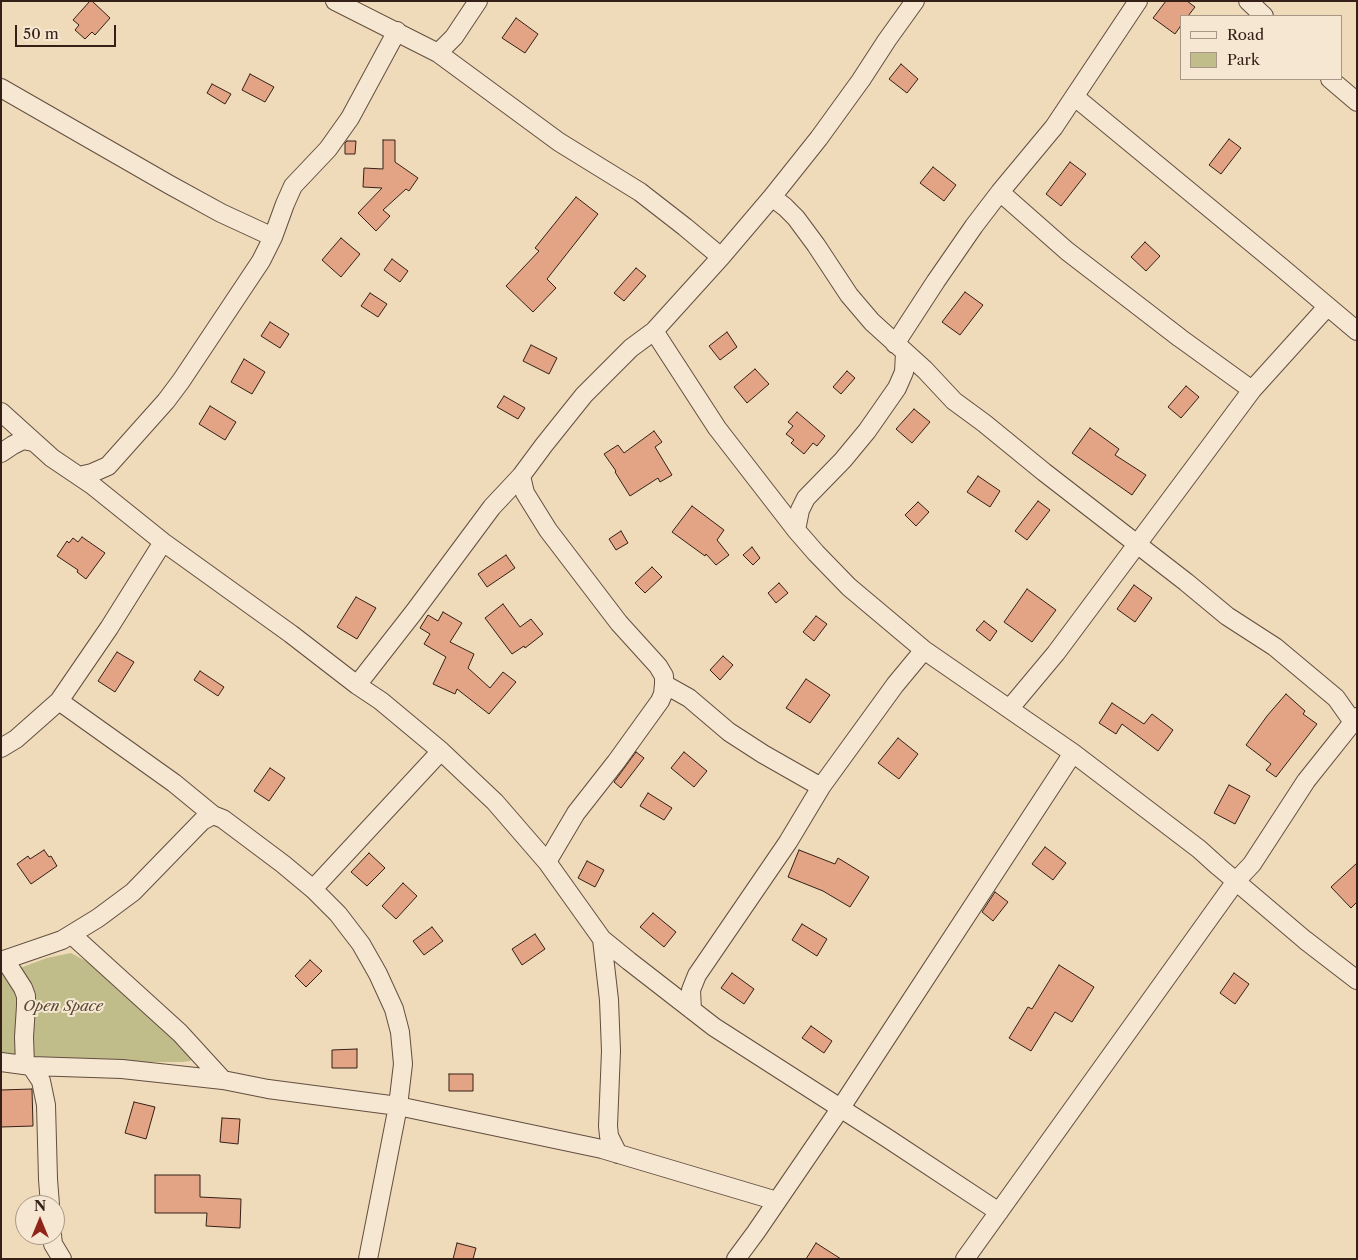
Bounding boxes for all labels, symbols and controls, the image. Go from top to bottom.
scale bar [18,15,119,47]
legend [1180,15,1343,80]
text: 50 m [23,24,59,43]
text: Road [1227,25,1264,44]
text: Park [1227,50,1260,69]
park label: Open Space [23,998,103,1016]
north arrow [15,1195,65,1245]
text: N [34,1197,46,1215]

